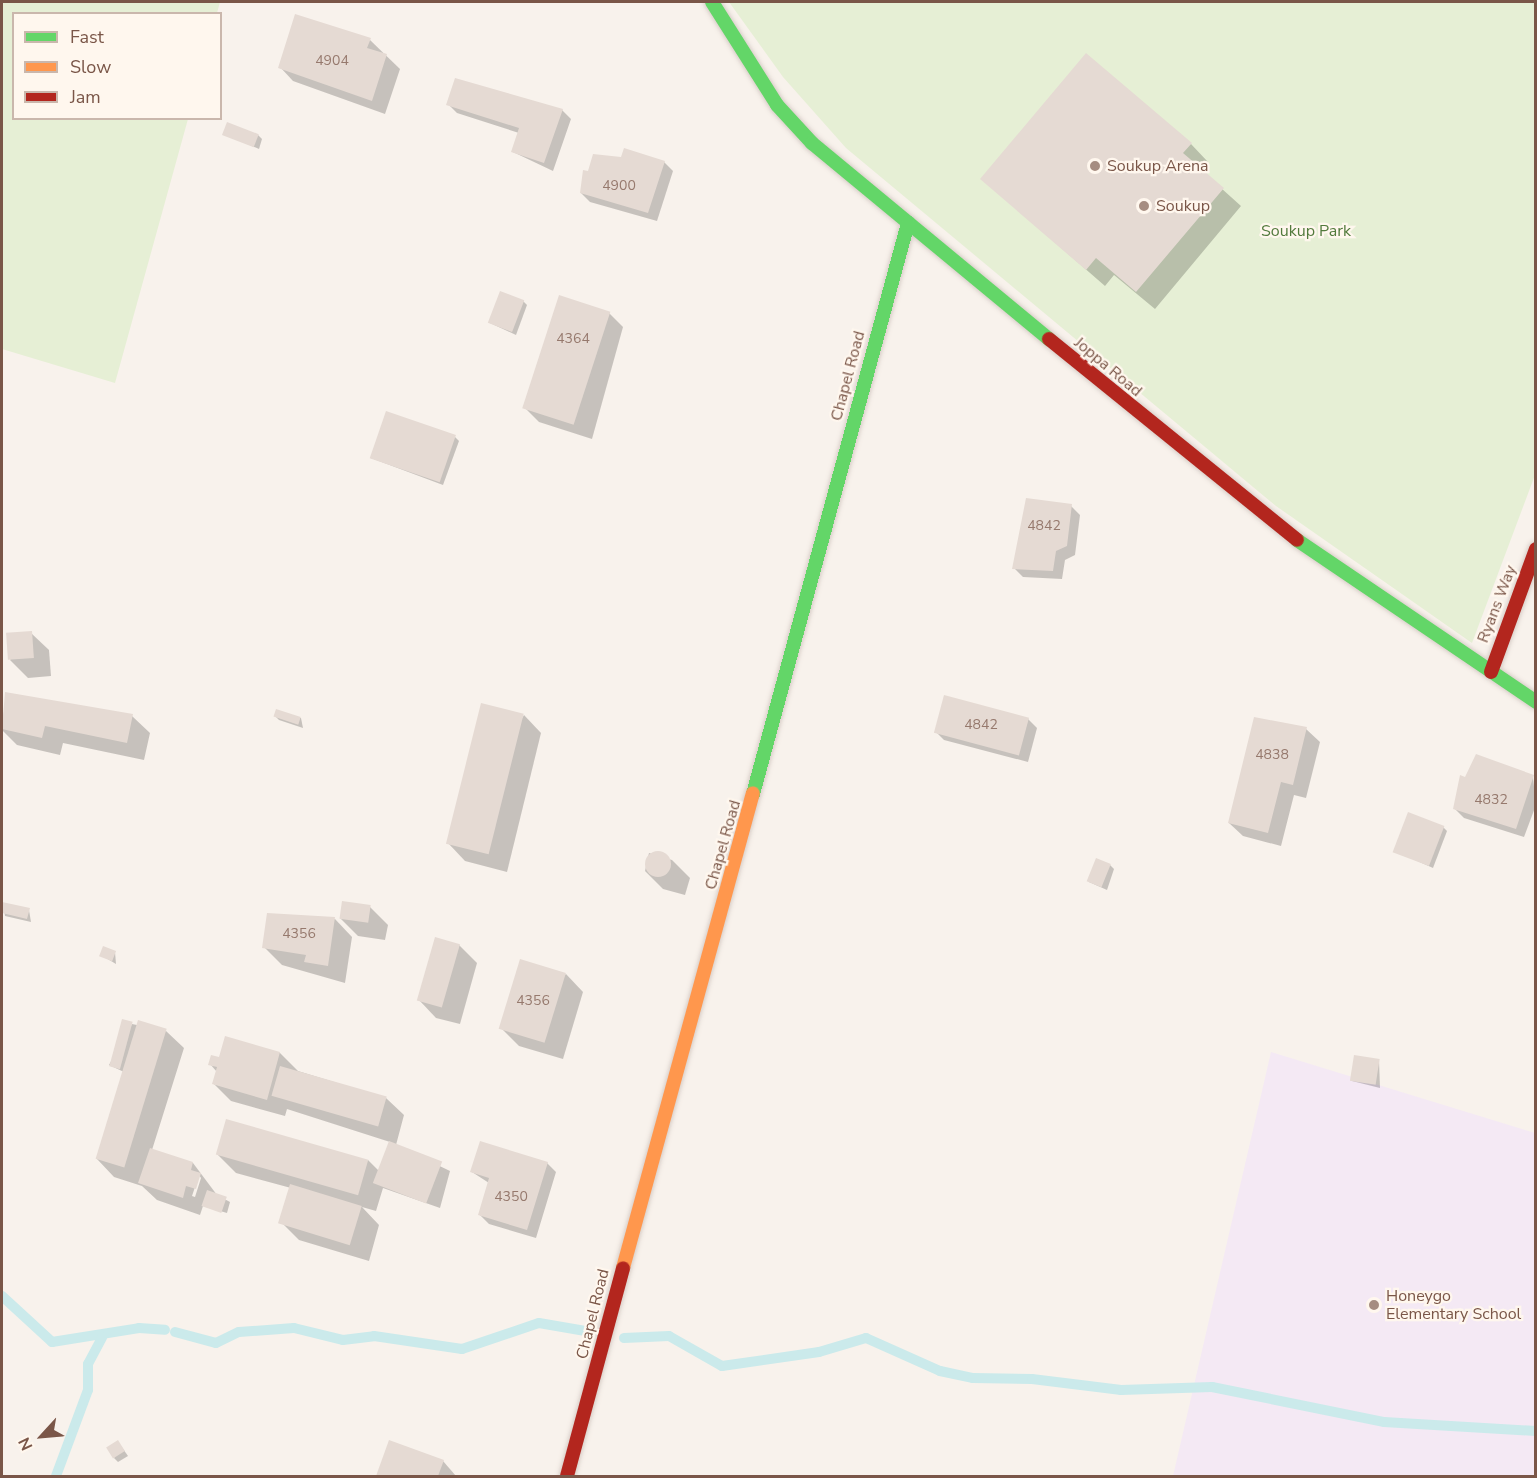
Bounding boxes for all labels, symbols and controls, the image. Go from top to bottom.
legend [12,12,222,120]
text: Fast [70,25,104,49]
house number: 4904 [315,53,349,69]
text: Slow [70,55,111,79]
text: Jam [70,85,101,109]
place label: Soukup Arena [1107,156,1208,176]
marker: Soukup Arena [1088,159,1102,173]
house number: 4900 [602,178,636,194]
place label: Soukup [1156,196,1210,216]
marker: Soukup [1137,199,1151,213]
park label: Soukup Park [1261,221,1351,241]
street label: Chapel Road [827,329,869,423]
house number: 4364 [556,331,590,347]
street label: Joppa Road [1070,333,1146,401]
house number: 4842 [1027,518,1061,534]
street label: Ryans Way [1473,563,1521,645]
house number: 4842 [964,717,998,733]
house number: 4838 [1255,747,1289,763]
house number: 4832 [1474,792,1508,808]
street label: Chapel Road [701,798,745,892]
house number: 4356 [282,926,316,942]
house number: 4356 [516,993,550,1009]
house number: 4350 [494,1189,528,1205]
street label: Chapel Road [573,1267,613,1361]
place label: Honeygo Elementary School [1386,1286,1521,1324]
marker: Honeygo Elementary School [1367,1298,1381,1312]
north arrow [12,1406,72,1466]
text: N [13,1434,38,1454]

